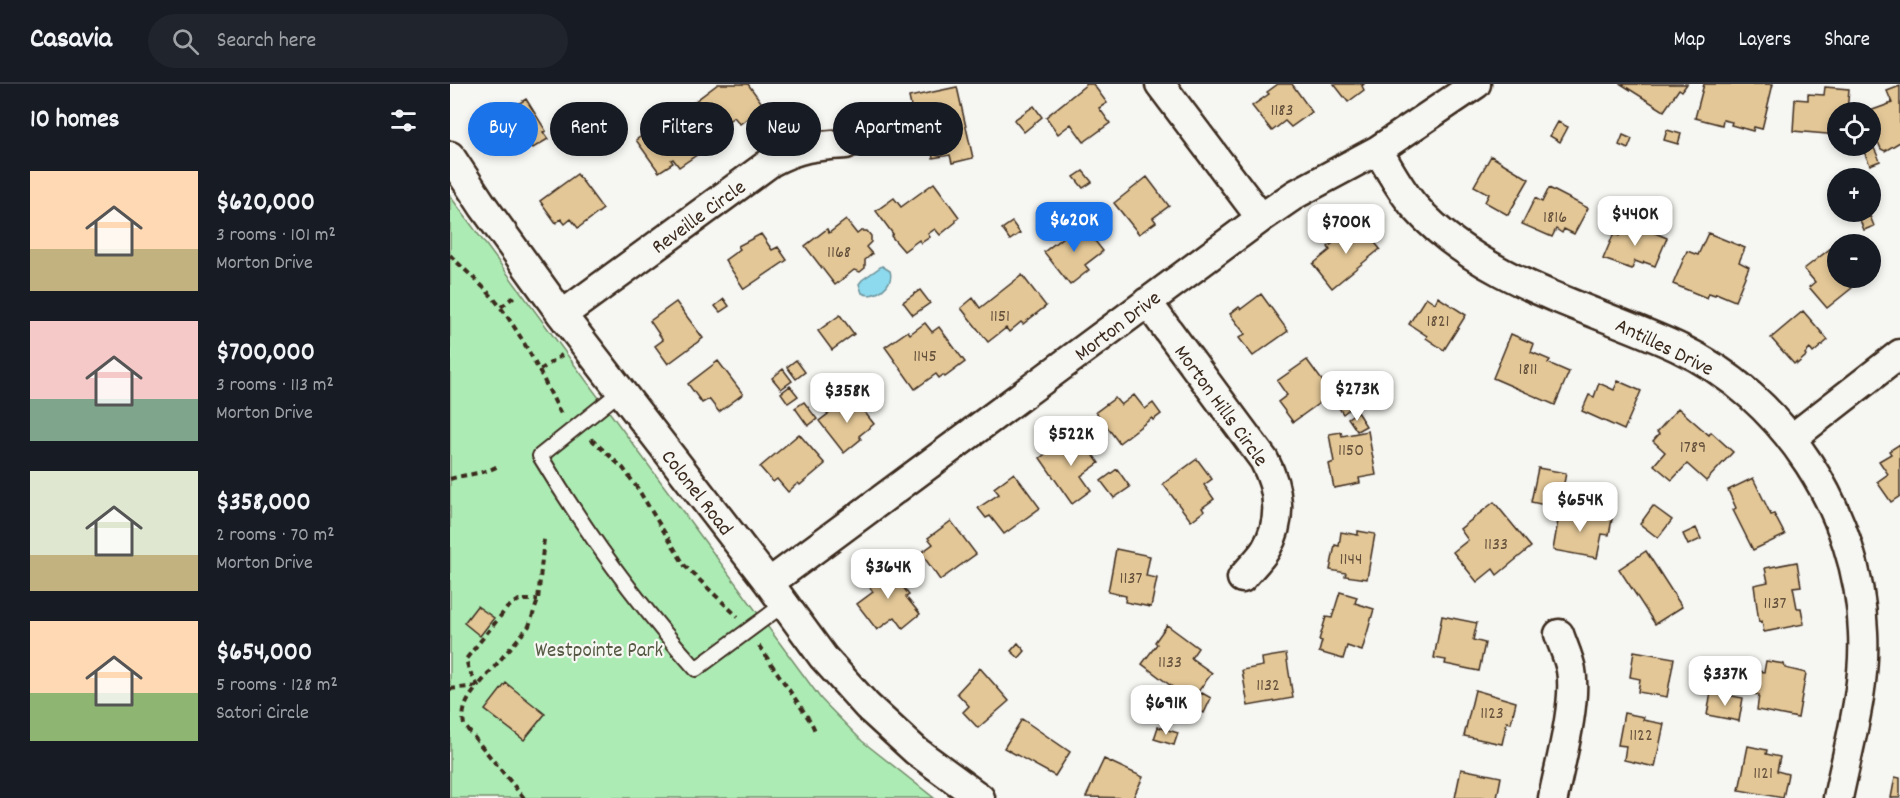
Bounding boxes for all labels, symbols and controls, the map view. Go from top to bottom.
search box [148,14,568,68]
text: Casavia [30,21,112,61]
icon: search [169,25,202,58]
text: Search here [217,26,316,57]
text: Map [1674,26,1705,56]
text: Layers [1738,26,1791,56]
text: Share [1824,26,1870,56]
house number: 1183 [1270,99,1294,124]
text: 10 homes [30,102,120,139]
chip: Buy [468,102,538,156]
chip: Rent [550,102,628,156]
chip: Filters [640,102,734,156]
chip: New [746,102,821,156]
chip: Apartment [833,102,963,156]
map controls [1827,102,1881,288]
button: locate [1827,102,1881,156]
icon: filters [387,104,420,137]
button: + [1827,168,1881,222]
street label: Reveille Circle [646,174,753,263]
text: $620,000 [216,185,315,222]
icon: home [78,195,150,267]
pin: $440K [1593,196,1677,247]
text: $440K [1612,201,1658,229]
pin: $620K [1032,202,1116,253]
pin: $700K [1304,204,1388,255]
house number: 1816 [1543,206,1567,231]
text: $620K [1050,207,1098,235]
text: $700K [1322,209,1370,237]
text: 3 rooms · 101 m² [216,222,336,250]
button: − [1827,234,1881,288]
house number: 1168 [827,241,851,266]
text: Morton Drive [216,250,313,278]
street label: Morton Drive [1069,285,1168,370]
house number: 1151 [990,305,1010,330]
house number: 1821 [1427,310,1449,335]
street label: Antilles Drive [1609,312,1718,385]
text: $700,000 [216,335,315,372]
street label: Morton Hills Circle [1165,340,1274,474]
icon: home [78,345,150,417]
house number: 1145 [913,345,937,370]
house number: 1811 [1518,358,1538,383]
pin: $273K [1315,371,1399,422]
text: 3 rooms · 113 m² [216,372,334,400]
pin: $358K [805,373,889,424]
text: $273K [1335,376,1379,404]
text: $358K [824,378,870,406]
text: Morton Drive [216,400,313,428]
pin: $522K [1029,416,1113,467]
text: $522K [1048,421,1094,449]
house number: 1789 [1680,436,1706,461]
house number: 1150 [1338,439,1364,464]
street label: Colonel Road [652,444,739,543]
pin: $654K [1538,482,1622,533]
text: $358,000 [216,485,311,522]
text: $654K [1557,487,1603,515]
icon: home [78,495,150,567]
text: 2 rooms · 70 m² [216,522,335,550]
house number: 1133 [1484,533,1508,558]
house number: 1144 [1340,548,1362,573]
pin: $364K [846,549,930,600]
text: Morton Drive [216,550,313,578]
text: $364K [865,554,911,582]
house number: 1137 [1120,567,1142,592]
house number: 1137 [1764,592,1786,617]
text: $654,000 [216,635,312,672]
park label: Westpointe Park [535,637,663,667]
icon: home [78,645,150,717]
house number: 1133 [1158,651,1182,676]
pin: $337K [1683,656,1767,707]
text: $337K [1703,661,1747,689]
text: 5 rooms · 128 m² [216,672,338,700]
house number: 1132 [1256,674,1280,699]
pin: $691K [1124,685,1208,736]
text: $691K [1145,690,1187,718]
text: Satori Circle [216,700,309,728]
house number: 1123 [1480,702,1504,727]
house number: 1122 [1629,724,1653,749]
house number: 1121 [1753,762,1773,787]

